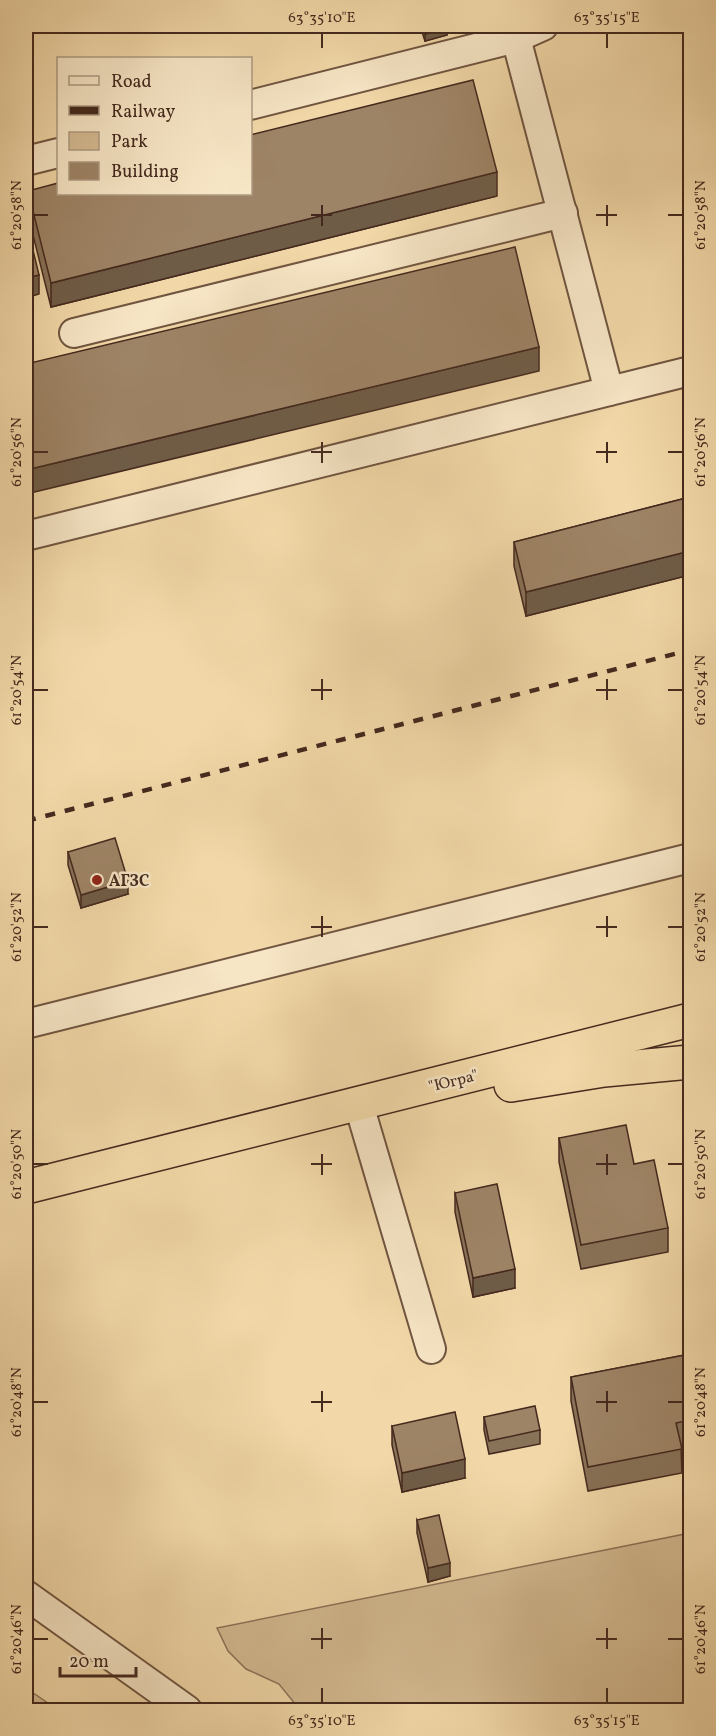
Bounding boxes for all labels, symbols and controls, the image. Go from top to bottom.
text: 63°35'10"E [288,8,356,29]
text: 63°35'15"E [574,8,640,29]
legend [57,57,252,195]
text: Road [111,70,152,95]
text: Railway [111,100,175,125]
text: Park [111,130,148,155]
text: Building [111,160,179,185]
text: 61°20'58"N [7,180,28,250]
text: 61°20'58"N [691,180,712,250]
text: 61°20'56"N [7,417,28,487]
text: 61°20'56"N [691,417,712,487]
text: 61°20'54"N [7,655,28,725]
text: 61°20'54"N [691,655,712,725]
place label: АГЗС [109,871,149,893]
marker: АГЗС [90,873,104,887]
text: 61°20'52"N [7,892,28,962]
text: 61°20'52"N [691,892,712,962]
street label: "Югра" [426,1065,481,1099]
text: 61°20'50"N [7,1129,28,1199]
text: 61°20'50"N [691,1129,712,1199]
text: 61°20'48"N [7,1367,28,1437]
text: 61°20'48"N [691,1367,712,1437]
text: 61°20'46"N [7,1604,28,1674]
text: 61°20'46"N [691,1604,712,1674]
scale bar [60,1640,136,1678]
text: 20 m [69,1650,109,1675]
text: 63°35'10"E [288,1711,356,1732]
text: 63°35'15"E [574,1711,640,1732]

